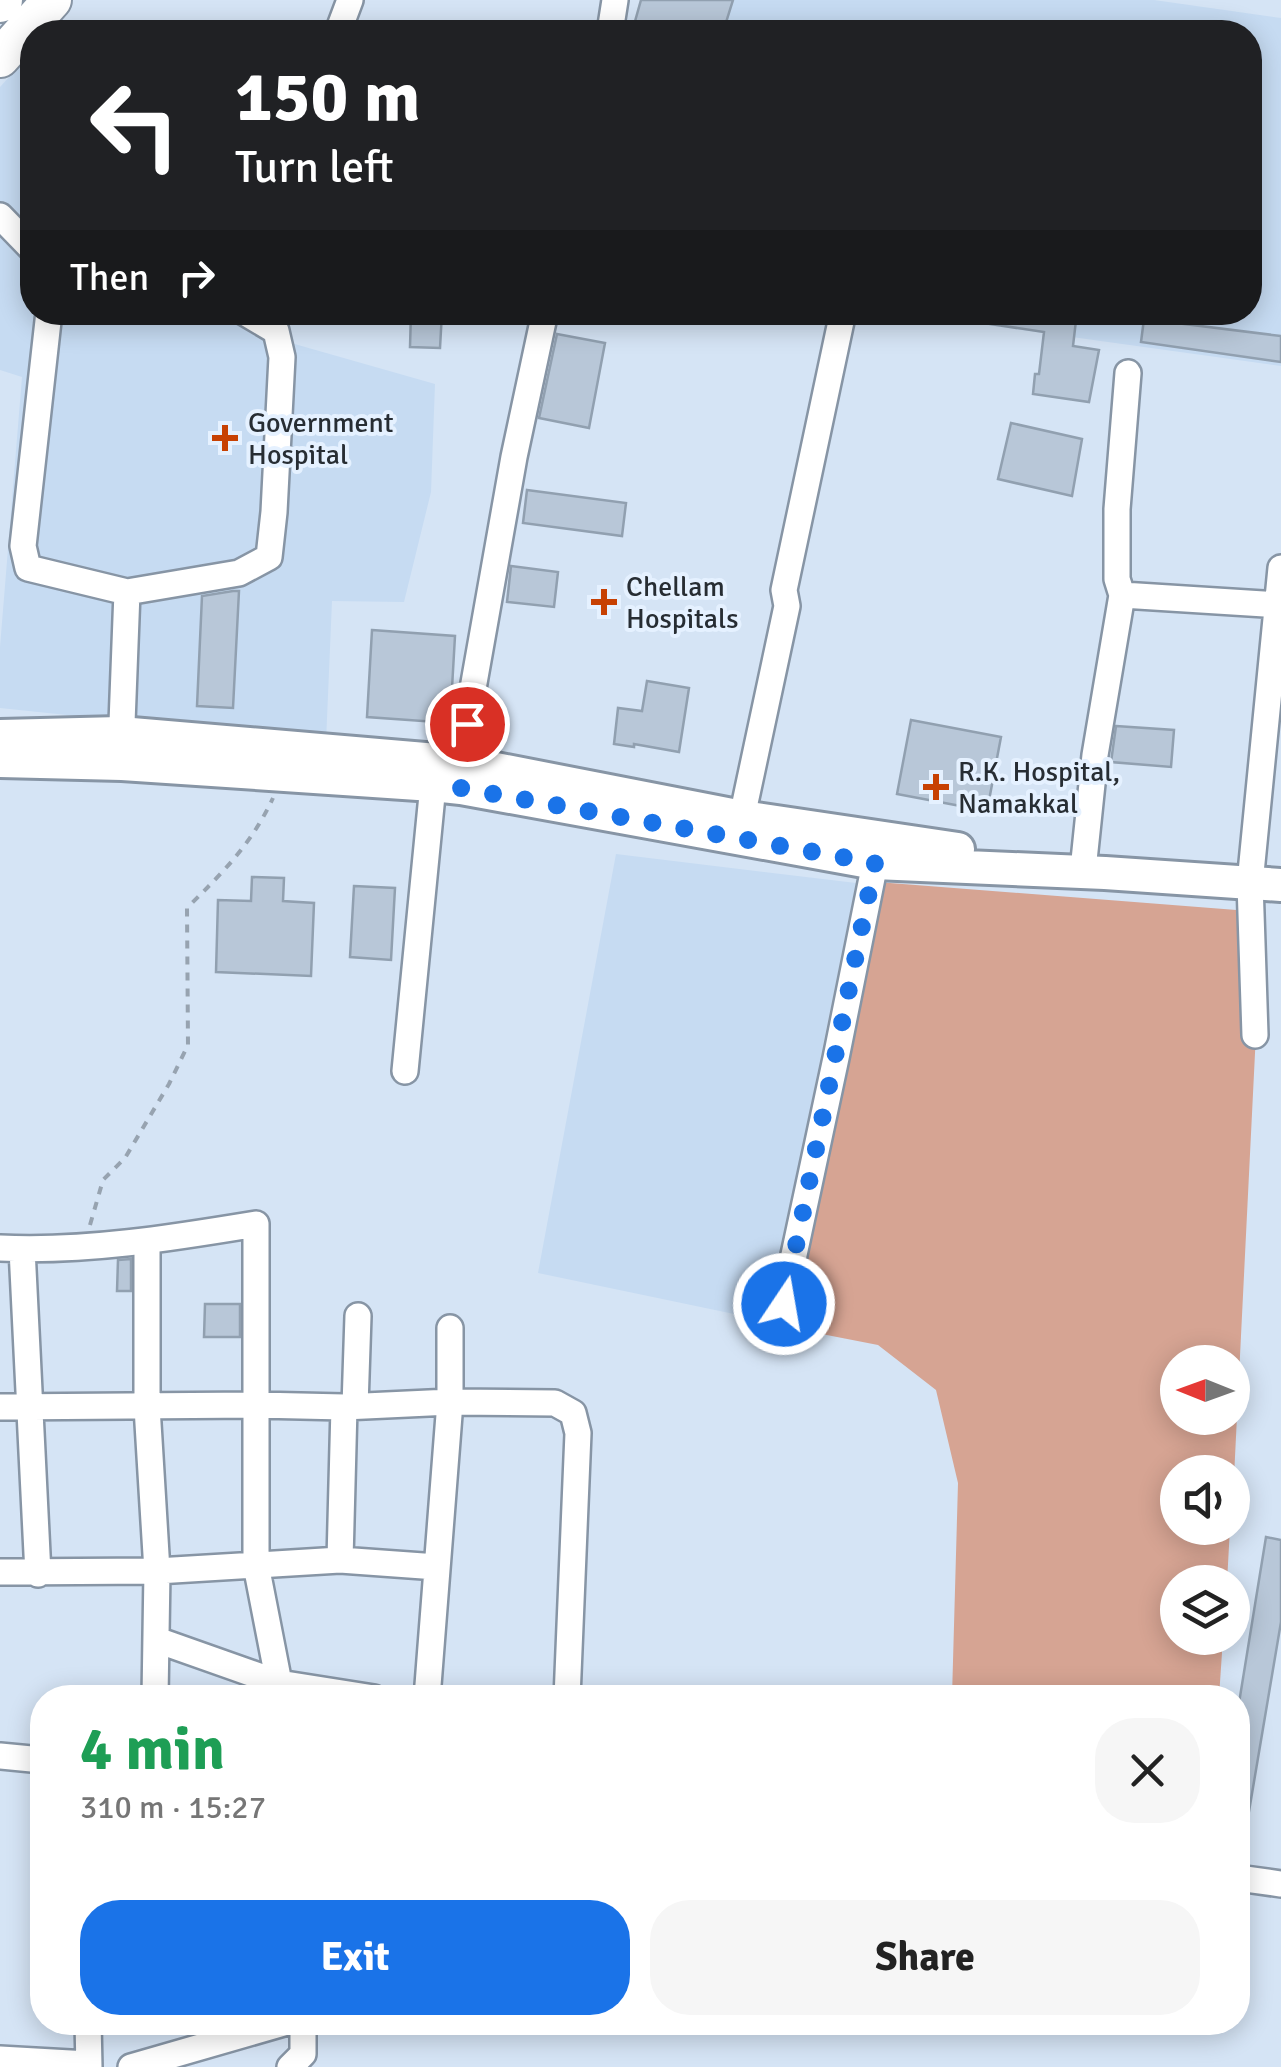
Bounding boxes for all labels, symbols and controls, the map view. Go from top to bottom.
text: 150 m [235,54,420,140]
icon: left [70,60,200,190]
text: Turn left [235,140,394,195]
icon: right [169,250,224,305]
text: Then [70,254,149,301]
place label: Government Hospital [248,406,394,472]
marker: Government Hospital [212,425,238,451]
place label: Chellam Hospitals [626,570,738,636]
marker: Chellam Hospitals [591,589,617,615]
pin [425,682,510,767]
icon: arrive [440,697,495,752]
place label: R.K. Hospital, Namakkal [958,755,1120,821]
marker: R.K. Hospital, Namakkal [923,774,949,800]
position arrow [732,1252,836,1356]
north arrow [1160,1345,1250,1435]
map controls [1160,1345,1250,1655]
button: sound [1160,1455,1250,1545]
button: layers [1160,1565,1250,1655]
text: 4 min [80,1713,225,1787]
button: close [1095,1718,1200,1823]
text: 310 m · 15:27 [80,1788,266,1827]
button: Exit [80,1900,630,2015]
button: Share [650,1900,1200,2015]

